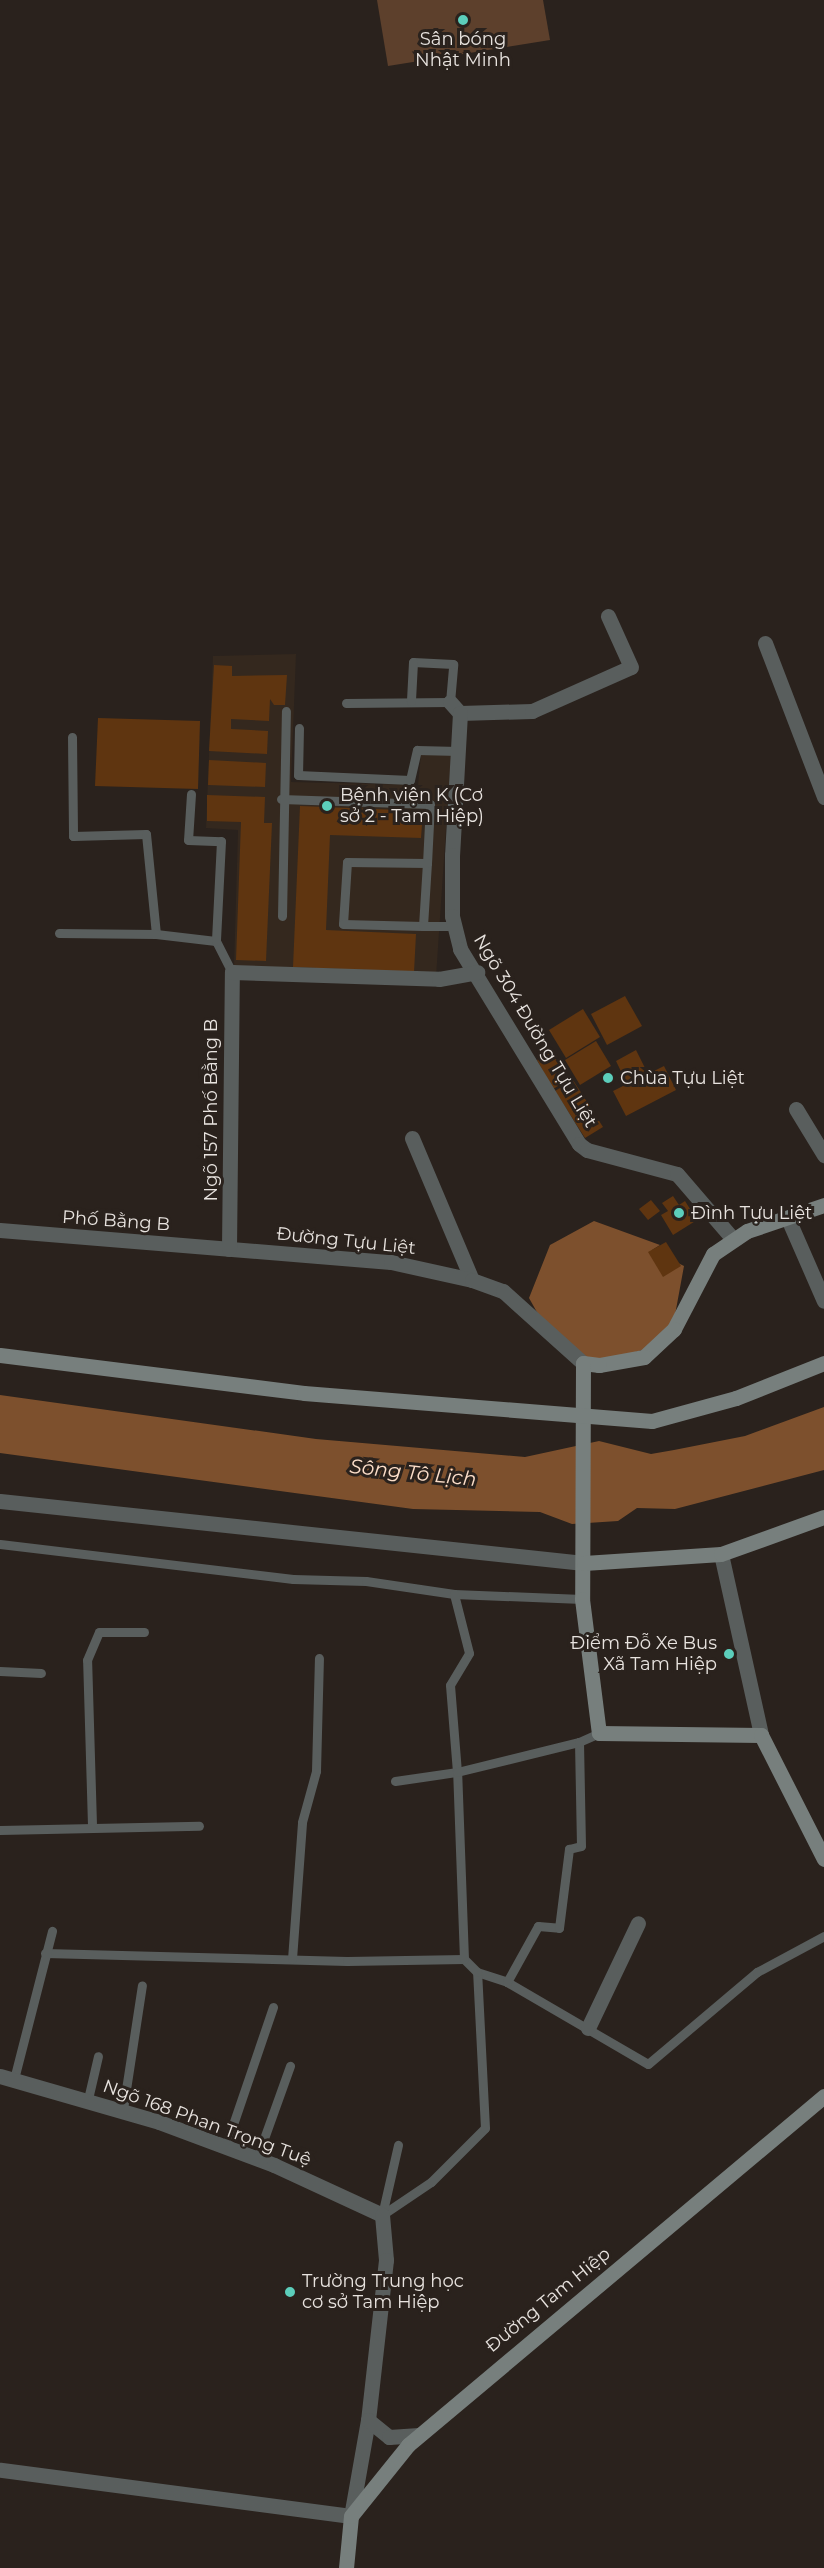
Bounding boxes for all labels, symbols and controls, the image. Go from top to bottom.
marker: Sân bóng Nhật Minh [456,13,470,27]
place label: Sân bóng Nhật Minh [415,29,511,72]
place label: Bệnh viện K (Cơ sở 2 - Tam Hiệp) [340,785,484,828]
marker: Bệnh viện K (Cơ sở 2 - Tam Hiệp) [318,797,336,815]
street label: Ngõ 304 Đường Tựu Liệt [469,931,601,1131]
street label: Ngõ 157 Phố Bằng B [200,1019,222,1201]
place label: Chùa Tựu Liệt [620,1067,745,1089]
marker: Chùa Tựu Liệt [601,1071,615,1085]
place label: Đình Tựu Liệt [691,1202,812,1224]
street label: Phố Bằng B [61,1206,171,1236]
marker: Đình Tựu Liệt [672,1206,686,1220]
street label: Đường Tựu Liệt [275,1223,417,1259]
water label: Sông Tô Lịch [348,1454,478,1492]
place label: Điểm Đỗ Xe Bus Xã Tam Hiệp [570,1633,717,1676]
marker: Điểm Đỗ Xe Bus Xã Tam Hiệp [722,1647,736,1661]
street label: Ngõ 168 Phan Trọng Tuệ [100,2075,314,2171]
street label: Đường Tam Hiệp [481,2243,615,2357]
place label: Trường Trung học cơ sở Tam Hiệp [302,2271,464,2314]
marker: Trường Trung học cơ sở Tam Hiệp [283,2285,297,2299]

